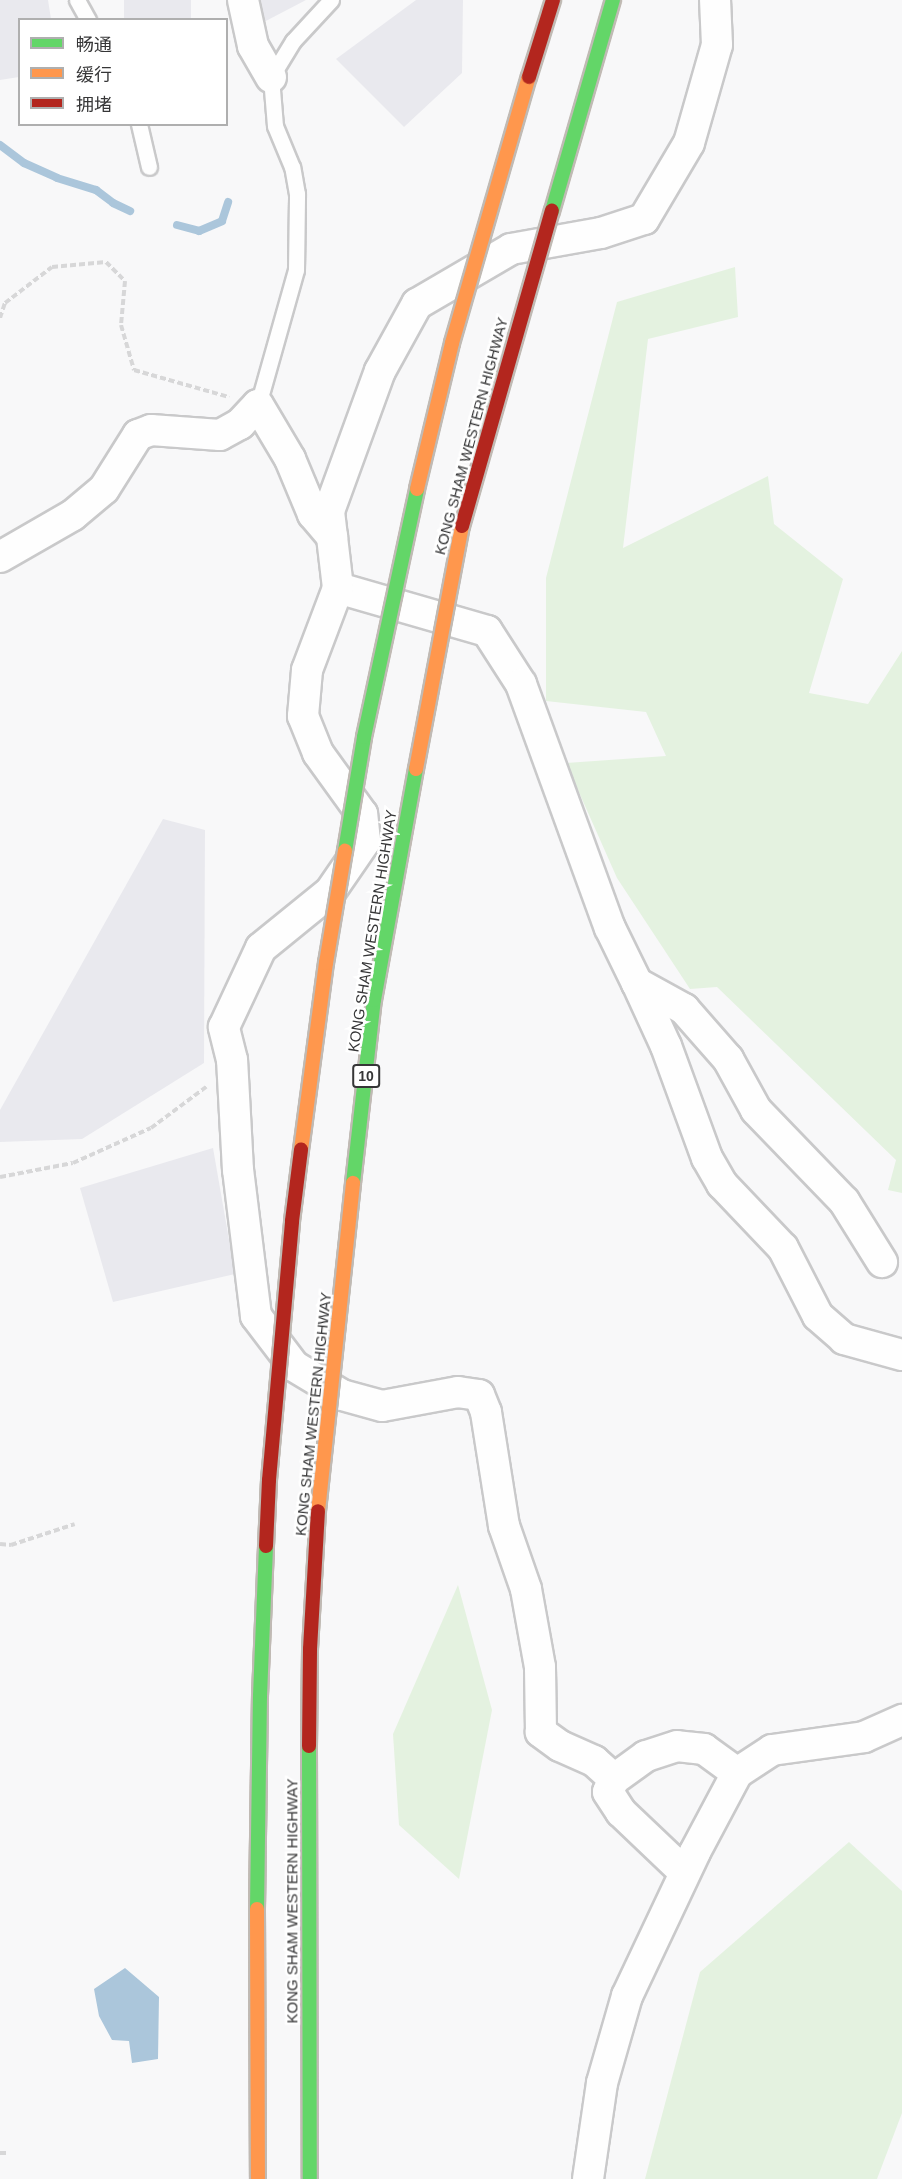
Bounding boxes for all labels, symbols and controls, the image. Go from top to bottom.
legend [18,18,228,126]
text: 畅通 [76,35,112,55]
text: 缓行 [76,65,112,85]
text: 拥堵 [76,95,112,115]
street label: KONG SHAM WESTERN HIGHWAY [431,315,511,557]
street label: KONG SHAM WESTERN HIGHWAY [344,809,400,1053]
road number: 10 [351,1065,381,1087]
street label: KONG SHAM WESTERN HIGHWAY [291,1291,335,1537]
street label: KONG SHAM WESTERN HIGHWAY [283,1778,301,2024]

